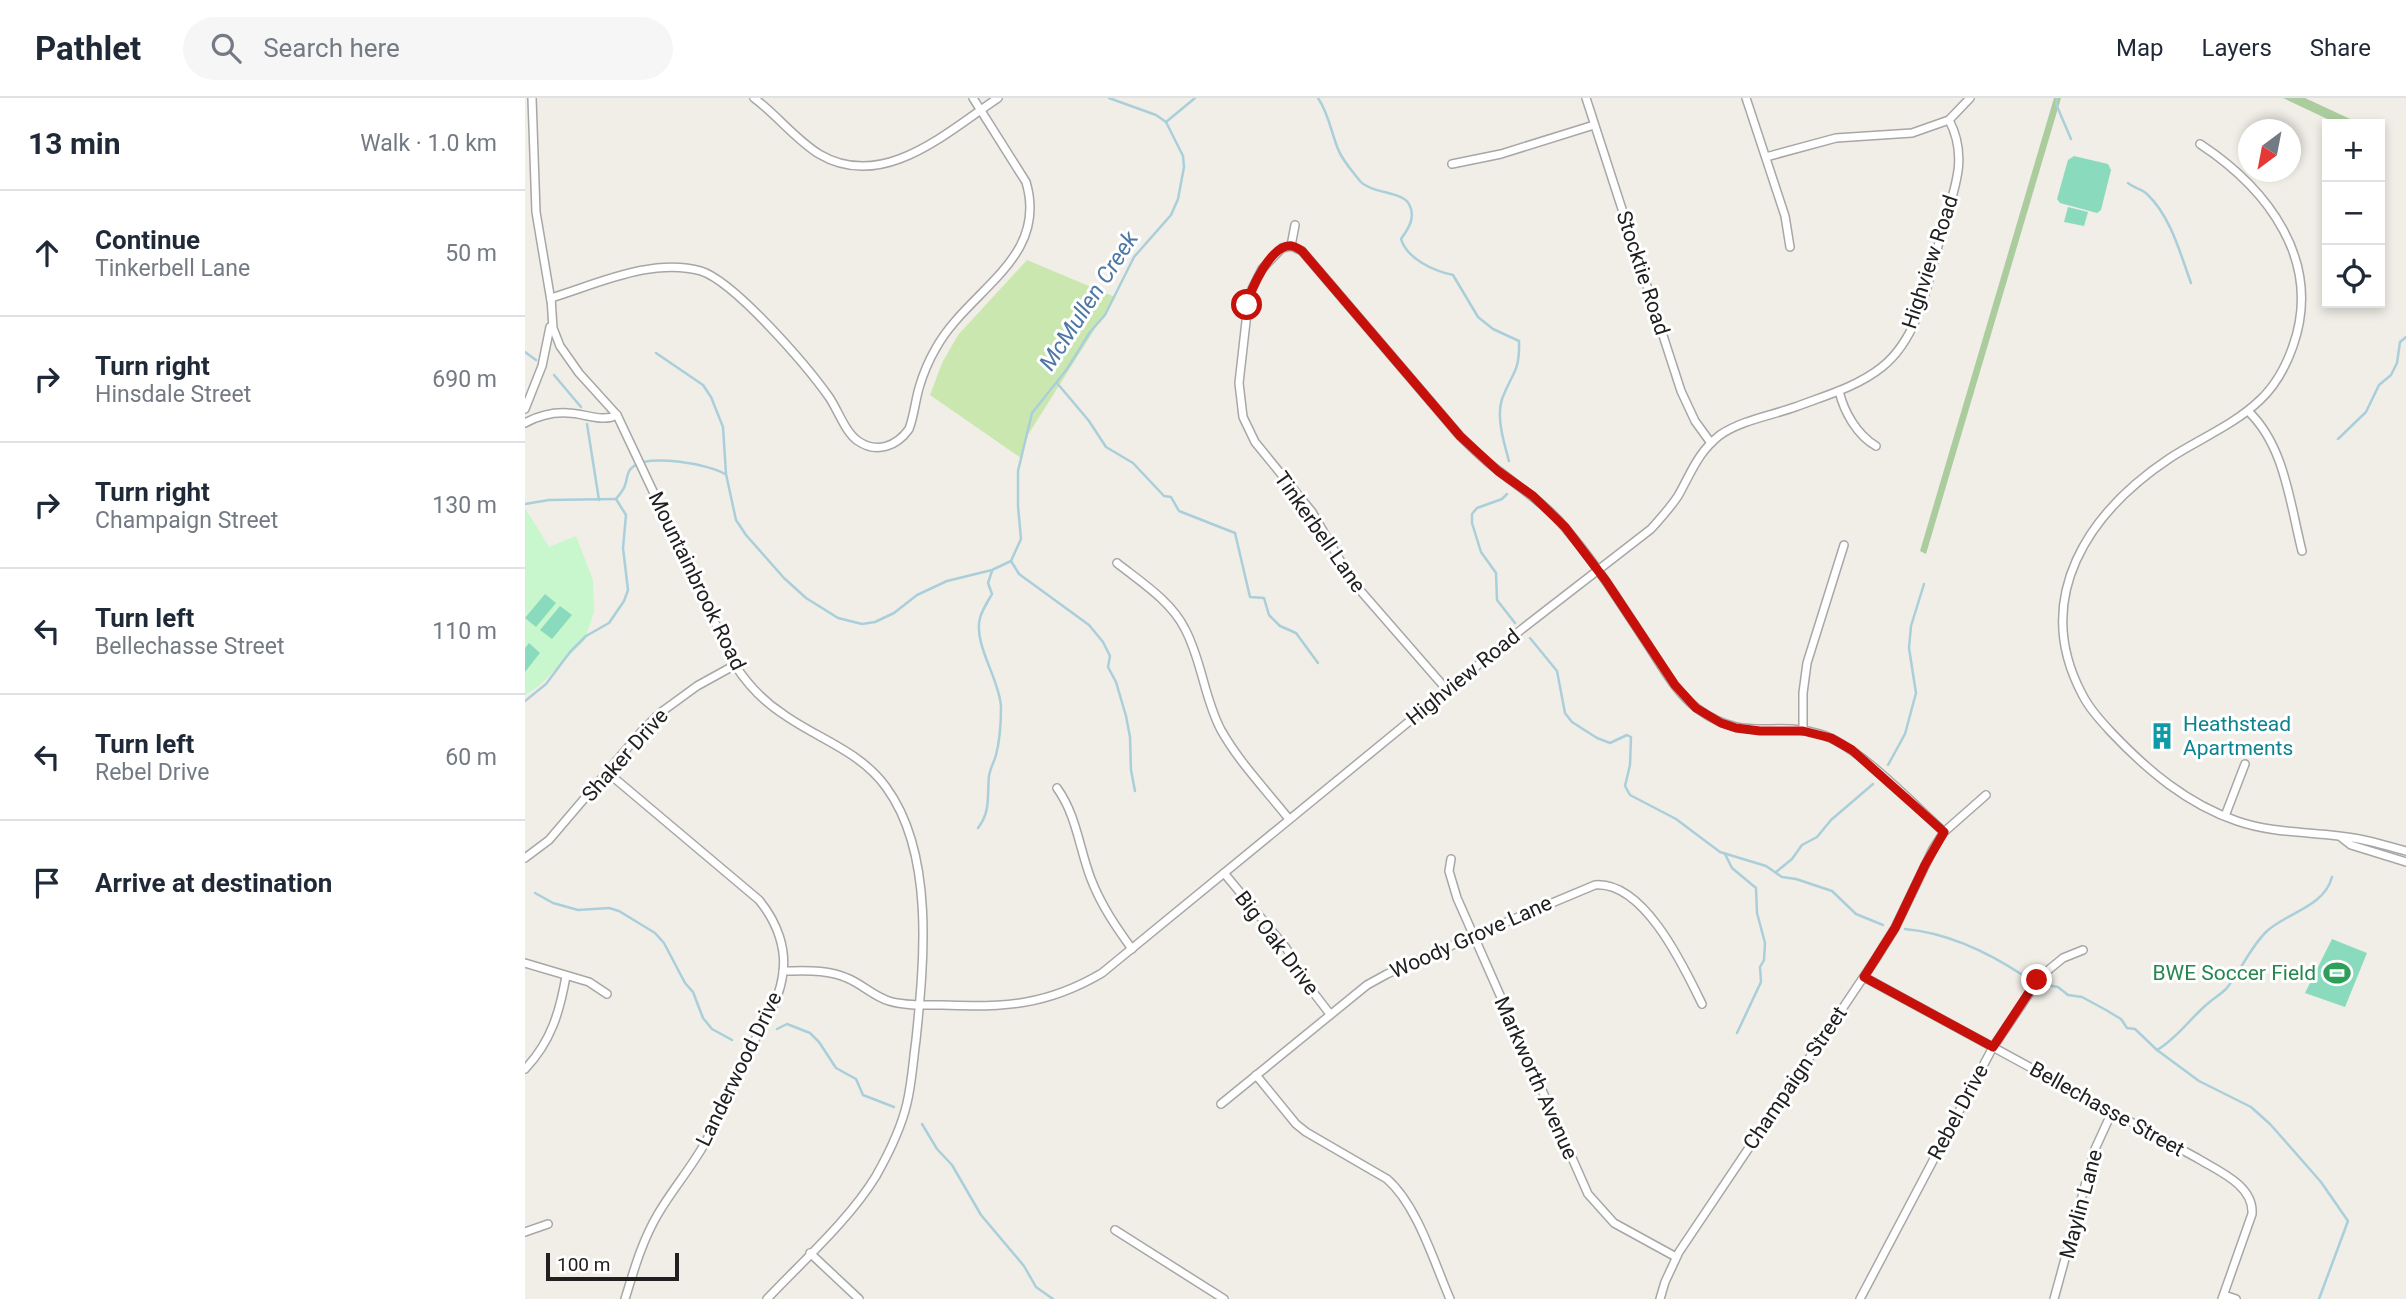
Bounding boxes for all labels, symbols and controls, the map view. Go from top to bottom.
search box [183,17,673,80]
text: Pathlet [35,29,141,68]
icon: search [207,29,245,67]
text: Search here [263,33,400,63]
text: Map [2116,34,2164,62]
text: Layers [2202,34,2272,62]
text: Share [2310,34,2371,62]
north arrow [2238,119,2301,182]
map controls [2322,119,2385,308]
button: + [2322,119,2385,182]
text: 13 min [28,126,121,161]
text: Walk · 1.0 km [360,130,497,157]
button: − [2322,182,2385,245]
street label: Highview Road [1897,192,1963,332]
street label: Stocktie Road [1612,208,1674,338]
text: Continue [95,225,200,255]
water label: McMullen Creek [1034,226,1144,376]
icon: ahead [28,234,66,272]
text: 50 m [445,240,497,267]
button: locate [2322,245,2385,308]
text: Tinkerbell Lane [95,255,250,282]
route start [1231,289,1262,320]
text: Turn right [95,351,210,381]
icon: right [28,360,66,398]
text: 690 m [432,366,497,393]
text: Hinsdale Street [95,381,251,408]
street label: Tinkerbell Lane [1270,467,1370,597]
text: Turn right [95,477,210,507]
icon: right [28,486,66,524]
street label: Mountainbrook Road [643,488,751,674]
text: 130 m [432,492,497,519]
text: Champaign Street [95,507,278,534]
text: Turn left [95,603,194,633]
icon: left [28,612,66,650]
text: 110 m [432,618,497,645]
street label: Highview Road [1401,624,1525,730]
text: Bellechasse Street [95,633,284,660]
street label: Shaker Drive [577,704,673,806]
place label: Heathstead Apartments [2183,712,2293,760]
building icon: Heathstead Apartments [2147,721,2177,751]
text: Turn left [95,729,194,759]
icon: left [28,738,66,776]
text: 60 m [445,744,497,771]
text: Rebel Drive [95,759,209,786]
icon: arrive [28,864,66,902]
text: Arrive at destination [95,868,332,898]
street label: Big Oak Drive [1230,886,1324,1000]
street label: Woody Grove Lane [1387,891,1555,983]
sports icon: BWE Soccer Field [2322,958,2352,988]
place label: BWE Soccer Field [2152,961,2316,985]
route end [2021,964,2052,995]
street label: Landerwood Drive [691,988,787,1150]
street label: Markworth Avenue [1489,993,1583,1163]
street label: Champaign Street [1738,1002,1852,1154]
street label: Bellechasse Street [2026,1057,2189,1161]
street label: Rebel Drive [1923,1060,1993,1164]
street label: Maylin Lane [2055,1147,2107,1261]
scale bar [546,1250,679,1282]
text: 100 m [557,1253,610,1276]

